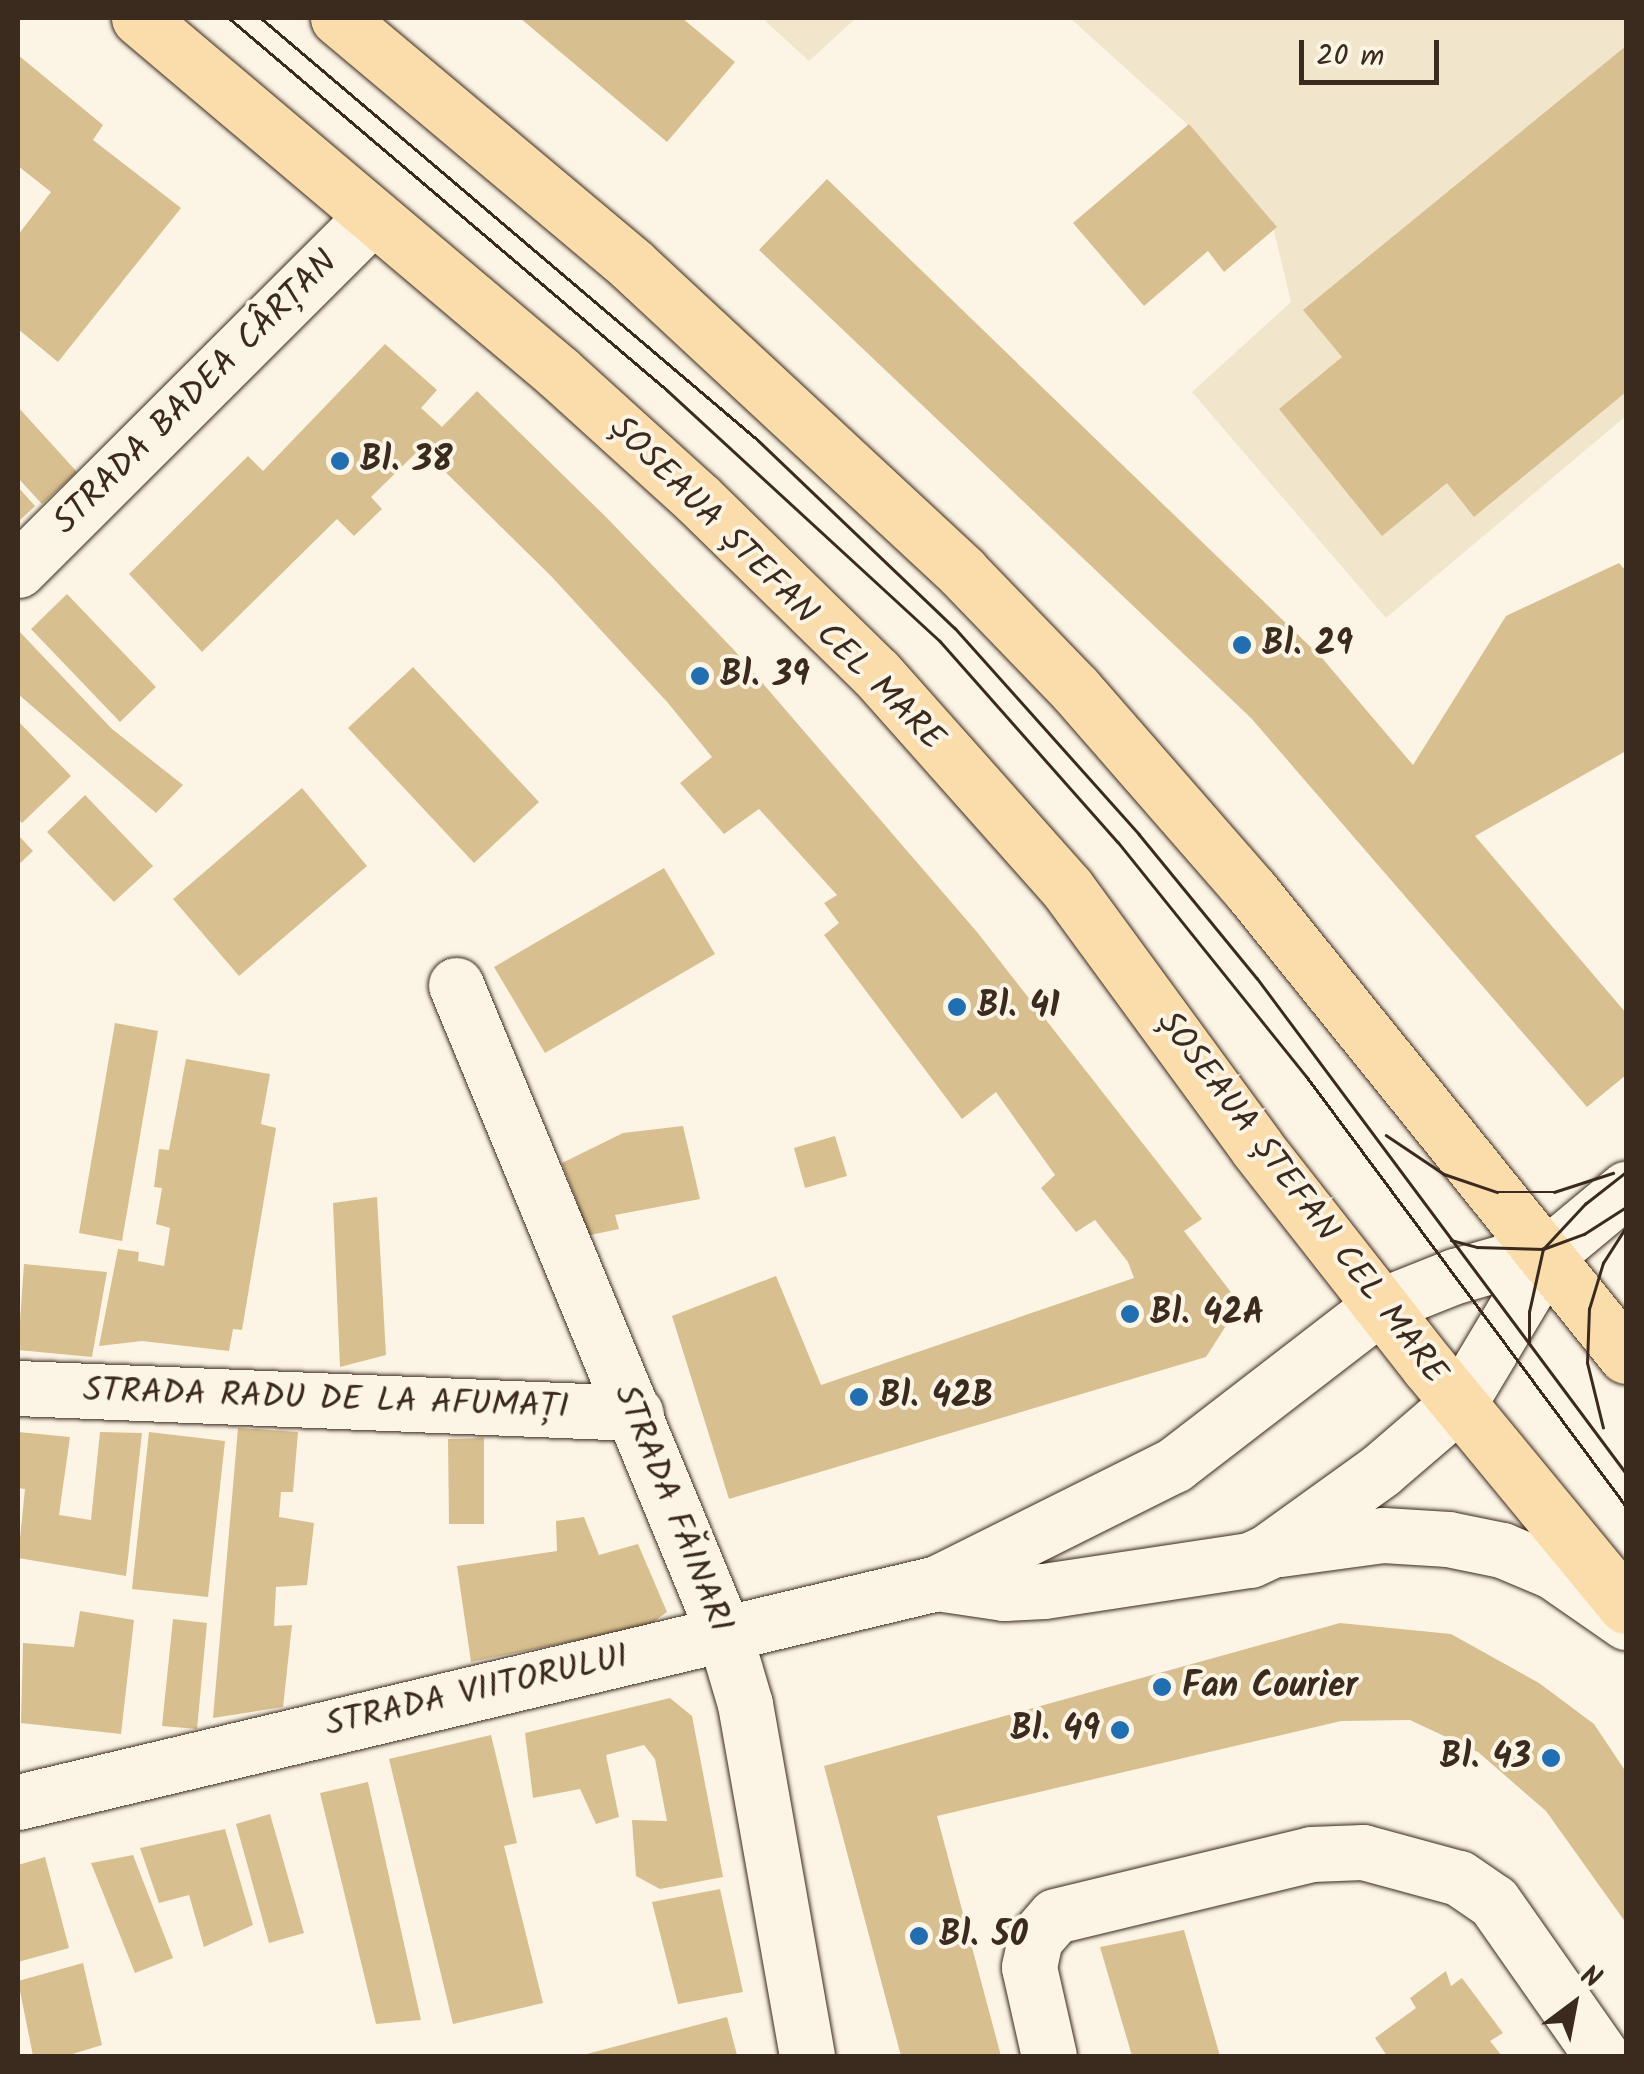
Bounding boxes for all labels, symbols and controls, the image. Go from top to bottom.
scale bar [1304,20,1444,82]
text: 20 m [1316,33,1384,81]
street label: STRADA BADEA CÂRȚAN [45,242,347,544]
street label: ȘOSEAUA ȘTEFAN CEL MARE [600,408,952,760]
place label: Bl. 38 [360,440,453,482]
marker: Bl. 38 [329,450,351,472]
place label: Bl. 29 [1262,624,1353,666]
marker: Bl. 29 [1231,634,1253,656]
place label: Bl. 39 [720,655,810,697]
marker: Bl. 39 [689,665,711,687]
place label: Bl. 41 [977,986,1060,1028]
marker: Bl. 41 [946,996,968,1018]
street label: ȘOSEAUA ȘTEFAN CEL MARE [1147,1003,1455,1393]
place label: Bl. 42A [1150,1293,1264,1335]
marker: Bl. 42A [1119,1303,1141,1325]
street label: STRADA RADU DE LA AFUMAȚI [82,1371,570,1429]
place label: Bl. 42B [879,1376,993,1418]
street label: STRADA FĂINARI [603,1379,741,1639]
marker: Bl. 42B [848,1386,870,1408]
street label: STRADA VIITORULUI [321,1637,633,1747]
place label: Fan Courier [1182,1666,1358,1708]
marker: Fan Courier [1151,1676,1173,1698]
place label: Bl. 49 [1010,1709,1100,1751]
marker: Bl. 49 [1109,1719,1131,1741]
place label: Bl. 43 [1440,1737,1531,1779]
marker: Bl. 43 [1540,1747,1562,1769]
place label: Bl. 50 [939,1915,1028,1957]
marker: Bl. 50 [908,1925,930,1947]
north arrow [1524,1954,1624,2054]
text: N [1571,1954,1610,2002]

